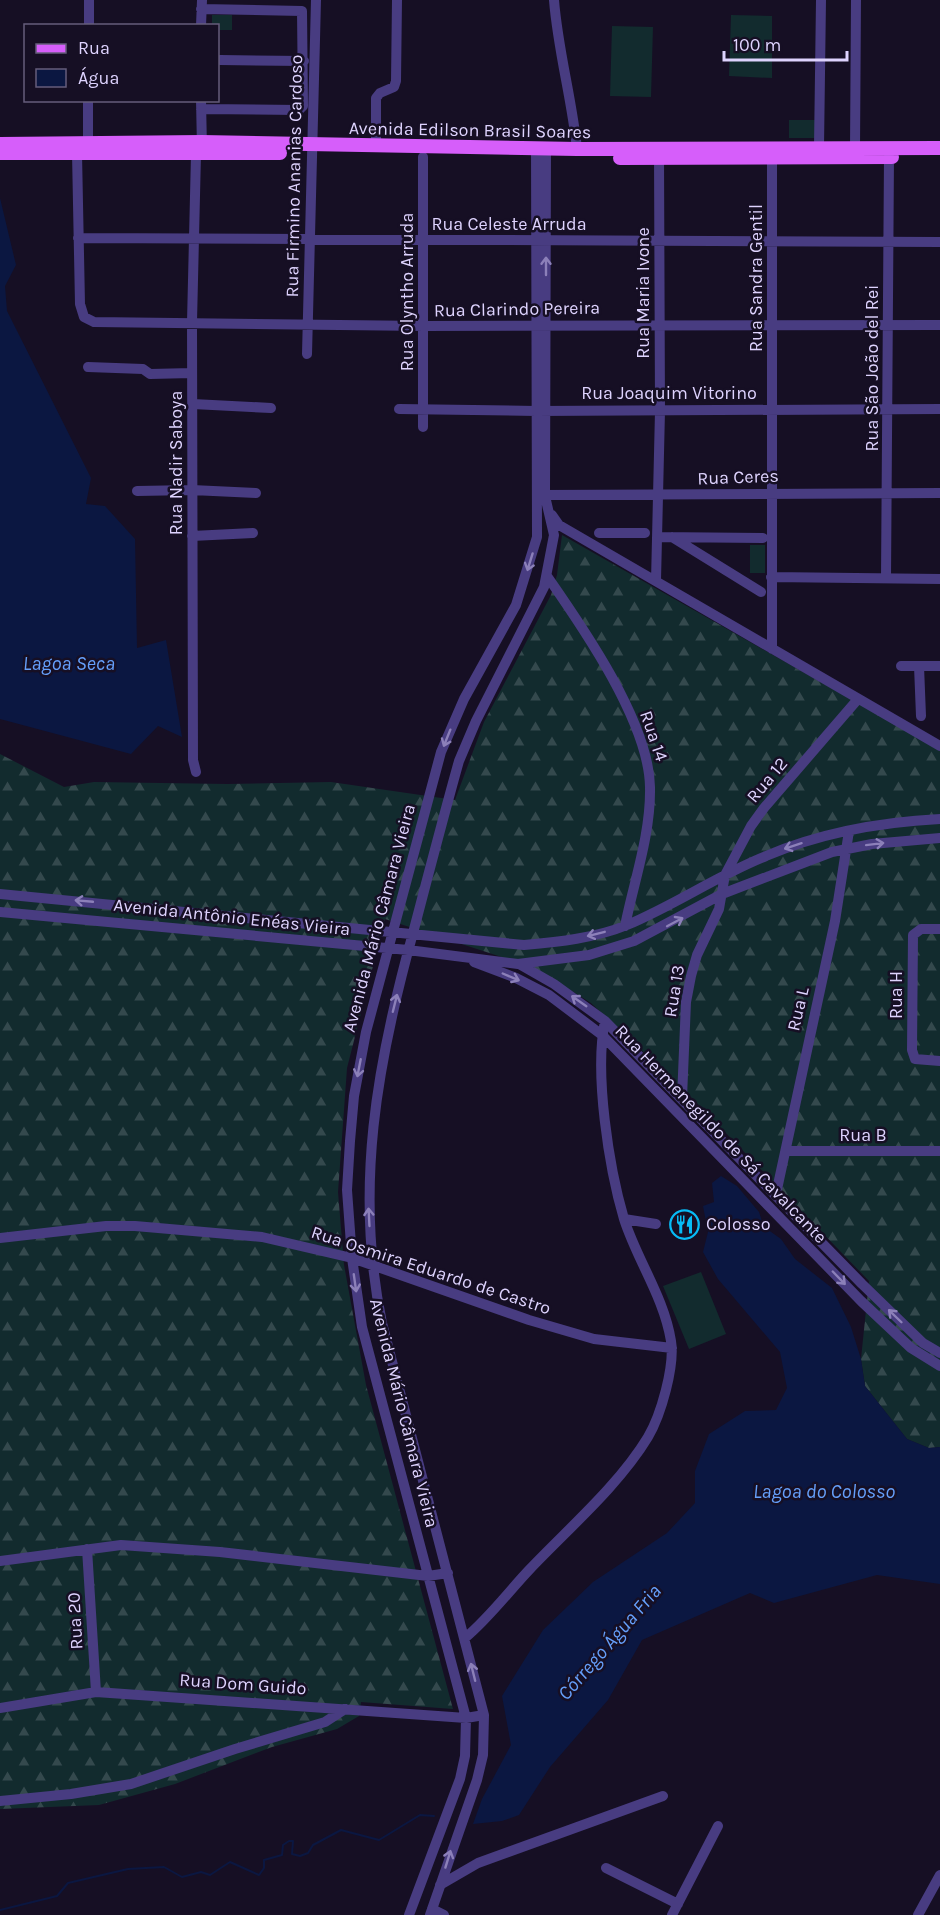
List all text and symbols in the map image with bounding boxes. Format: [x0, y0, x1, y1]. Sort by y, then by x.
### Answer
legend [24, 24, 219, 102]
scale bar [724, 24, 847, 62]
text: 100 m [733, 34, 781, 56]
text: Rua [78, 37, 110, 59]
street label: Rua Firmino Ananias Cardoso [281, 54, 307, 298]
text: Água [78, 66, 119, 89]
street label: Avenida Edilson Brasil Soares [349, 117, 591, 143]
street label: Rua Sandra Gentil [745, 204, 767, 352]
street label: Rua Olyntho Arruda [396, 213, 418, 371]
street label: Rua Celeste Arruda [431, 213, 587, 235]
street label: Rua Maria Ivone [632, 227, 654, 359]
one-way arrow [540, 257, 552, 277]
street label: Rua São João del Rei [861, 285, 883, 452]
street label: Rua Clarindo Pereira [434, 297, 600, 321]
street label: Rua Joaquim Vitorino [581, 382, 757, 404]
street label: Rua Nadir Saboya [165, 391, 187, 535]
street label: Rua Ceres [697, 465, 779, 489]
one-way arrow [524, 552, 535, 571]
water label: Lagoa Seca [23, 652, 115, 675]
street label: Rua 14 [635, 708, 673, 764]
one-way arrow [441, 728, 452, 746]
street label: Rua 12 [742, 753, 792, 807]
street label: Avenida Mário Câmara Vieira [338, 801, 420, 1035]
one-way arrow [864, 838, 884, 849]
one-way arrow [784, 842, 803, 853]
street label: Avenida Antônio Enéas Vieira [113, 894, 351, 940]
one-way arrow [74, 895, 94, 906]
one-way arrow [665, 916, 683, 927]
one-way arrow [587, 928, 606, 940]
street label: Rua 13 [659, 963, 689, 1019]
street label: Rua H [885, 971, 907, 1019]
one-way arrow [502, 972, 520, 983]
street label: Rua L [782, 984, 814, 1033]
one-way arrow [389, 994, 401, 1013]
one-way arrow [571, 995, 587, 1007]
street label: Rua Hermenegildo de Sá Cavalcante [610, 1020, 832, 1248]
one-way arrow [353, 1058, 364, 1077]
street label: Rua B [839, 1124, 887, 1146]
one-way arrow [364, 1207, 375, 1227]
restaurant icon: Colosso [669, 1208, 701, 1240]
place label: Colosso [706, 1213, 771, 1235]
street label: Rua Osmira Eduardo de Castro [308, 1221, 554, 1319]
one-way arrow [831, 1270, 846, 1285]
one-way arrow [350, 1272, 361, 1292]
street label: Avenida Mário Câmara Vieira [365, 1296, 443, 1530]
one-way arrow [888, 1309, 903, 1323]
water label: Lagoa do Colosso [753, 1480, 895, 1503]
water label: Córrego Água Fria [552, 1579, 666, 1705]
street label: Rua 20 [63, 1592, 87, 1650]
one-way arrow [467, 1663, 479, 1682]
street label: Rua Dom Guido [179, 1669, 307, 1699]
one-way arrow [443, 1850, 454, 1869]

